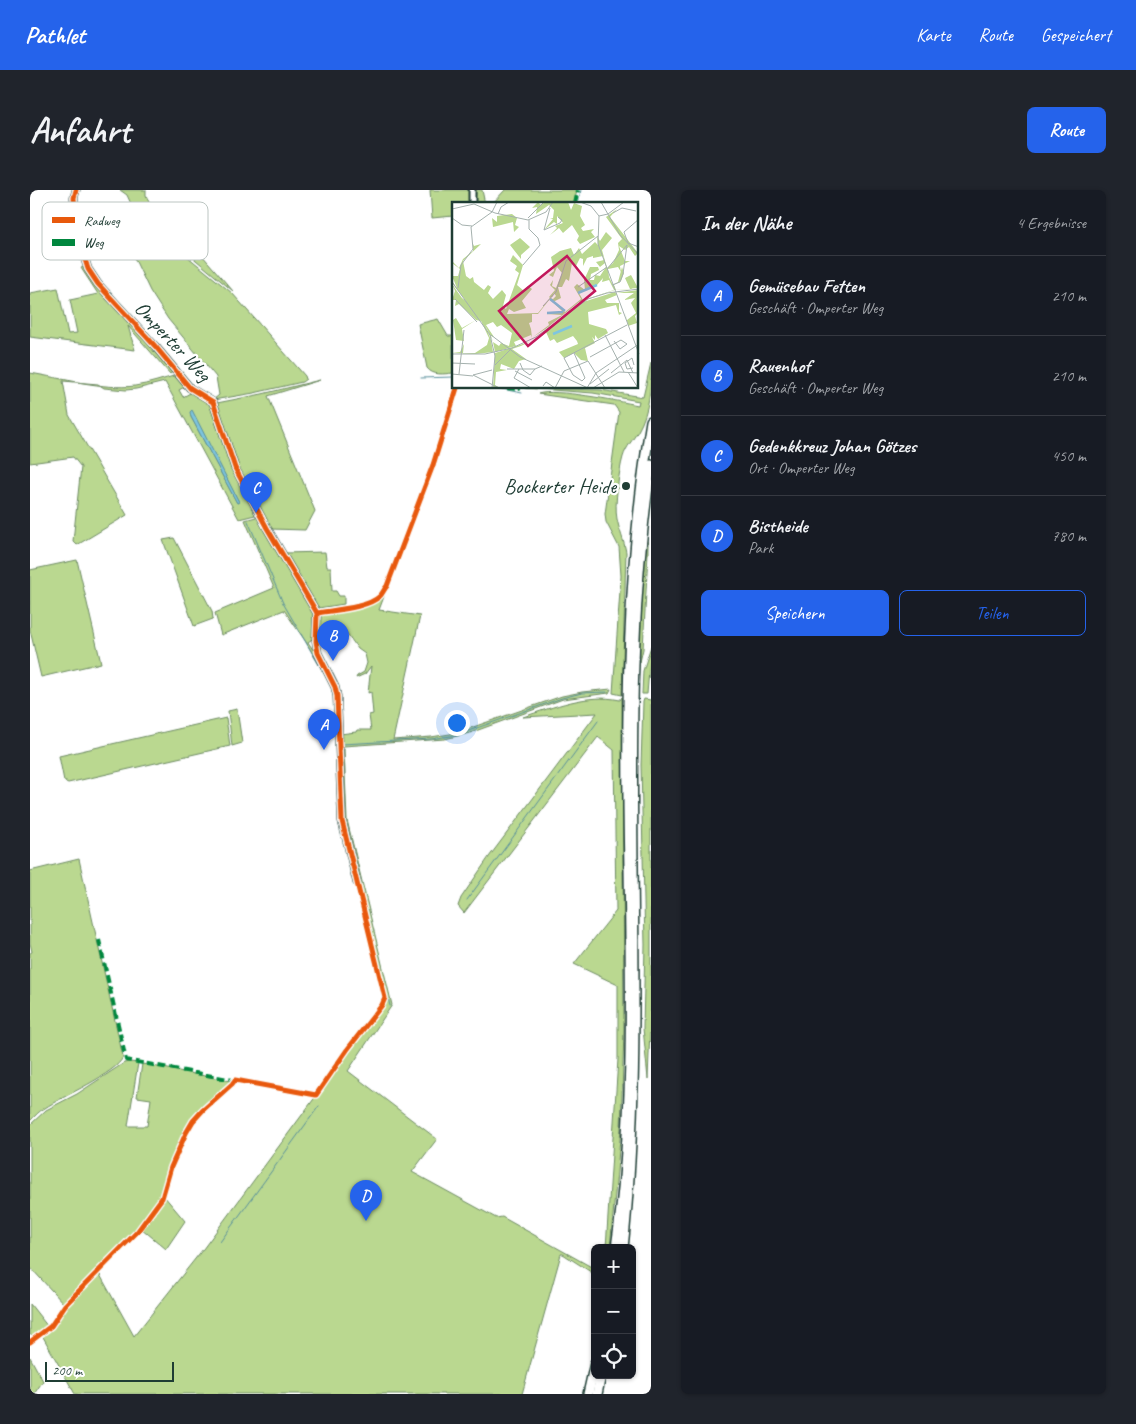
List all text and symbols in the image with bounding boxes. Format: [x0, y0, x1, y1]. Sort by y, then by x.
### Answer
text: Pathlet [25, 20, 85, 50]
text: Karte [916, 24, 951, 46]
text: Route [979, 24, 1013, 46]
text: Gespeichert [1041, 24, 1111, 46]
button: Route [1027, 107, 1106, 153]
text: Anfahrt [30, 108, 130, 153]
legend [42, 202, 208, 260]
inset map [452, 202, 638, 389]
text: In der Nähe [701, 210, 791, 236]
text: Radweg [84, 212, 121, 229]
text: 4 Ergebnisse [1017, 213, 1086, 233]
text: Weg [84, 234, 105, 251]
text: Gemüsebau Fetten [748, 274, 865, 298]
text: A [713, 286, 721, 306]
text: 210 m [1052, 286, 1086, 306]
street label: Omperter Weg [129, 295, 218, 388]
text: Geschäft · Omperter Weg [748, 298, 883, 318]
text: Rauenhof [748, 354, 810, 378]
text: B [713, 366, 721, 386]
text: 210 m [1052, 366, 1086, 386]
text: Geschäft · Omperter Weg [748, 378, 883, 398]
text: Gedenkkreuz Johan Götzes [748, 434, 916, 458]
text: C [713, 446, 721, 466]
text: 450 m [1052, 446, 1086, 466]
text: Ort · Omperter Weg [748, 458, 854, 478]
pin: C [240, 472, 272, 513]
place label: Bockerter Heide [504, 473, 617, 499]
marker: Bockerter Heide [620, 480, 632, 492]
text: Bistheide [748, 514, 808, 538]
text: D [712, 526, 722, 546]
text: 780 m [1052, 526, 1086, 546]
text: Park [748, 538, 773, 558]
button: Speichern [701, 590, 889, 636]
button: Teilen [899, 590, 1086, 636]
pin: B [317, 620, 349, 661]
pin: A [308, 709, 340, 750]
your location [444, 710, 470, 736]
pin: D [350, 1180, 382, 1221]
map controls [591, 1244, 636, 1379]
button: + [591, 1244, 636, 1289]
button: − [591, 1289, 636, 1334]
button: locate [591, 1334, 636, 1379]
scale bar [45, 1359, 174, 1382]
text: 200 m [52, 1362, 82, 1379]

